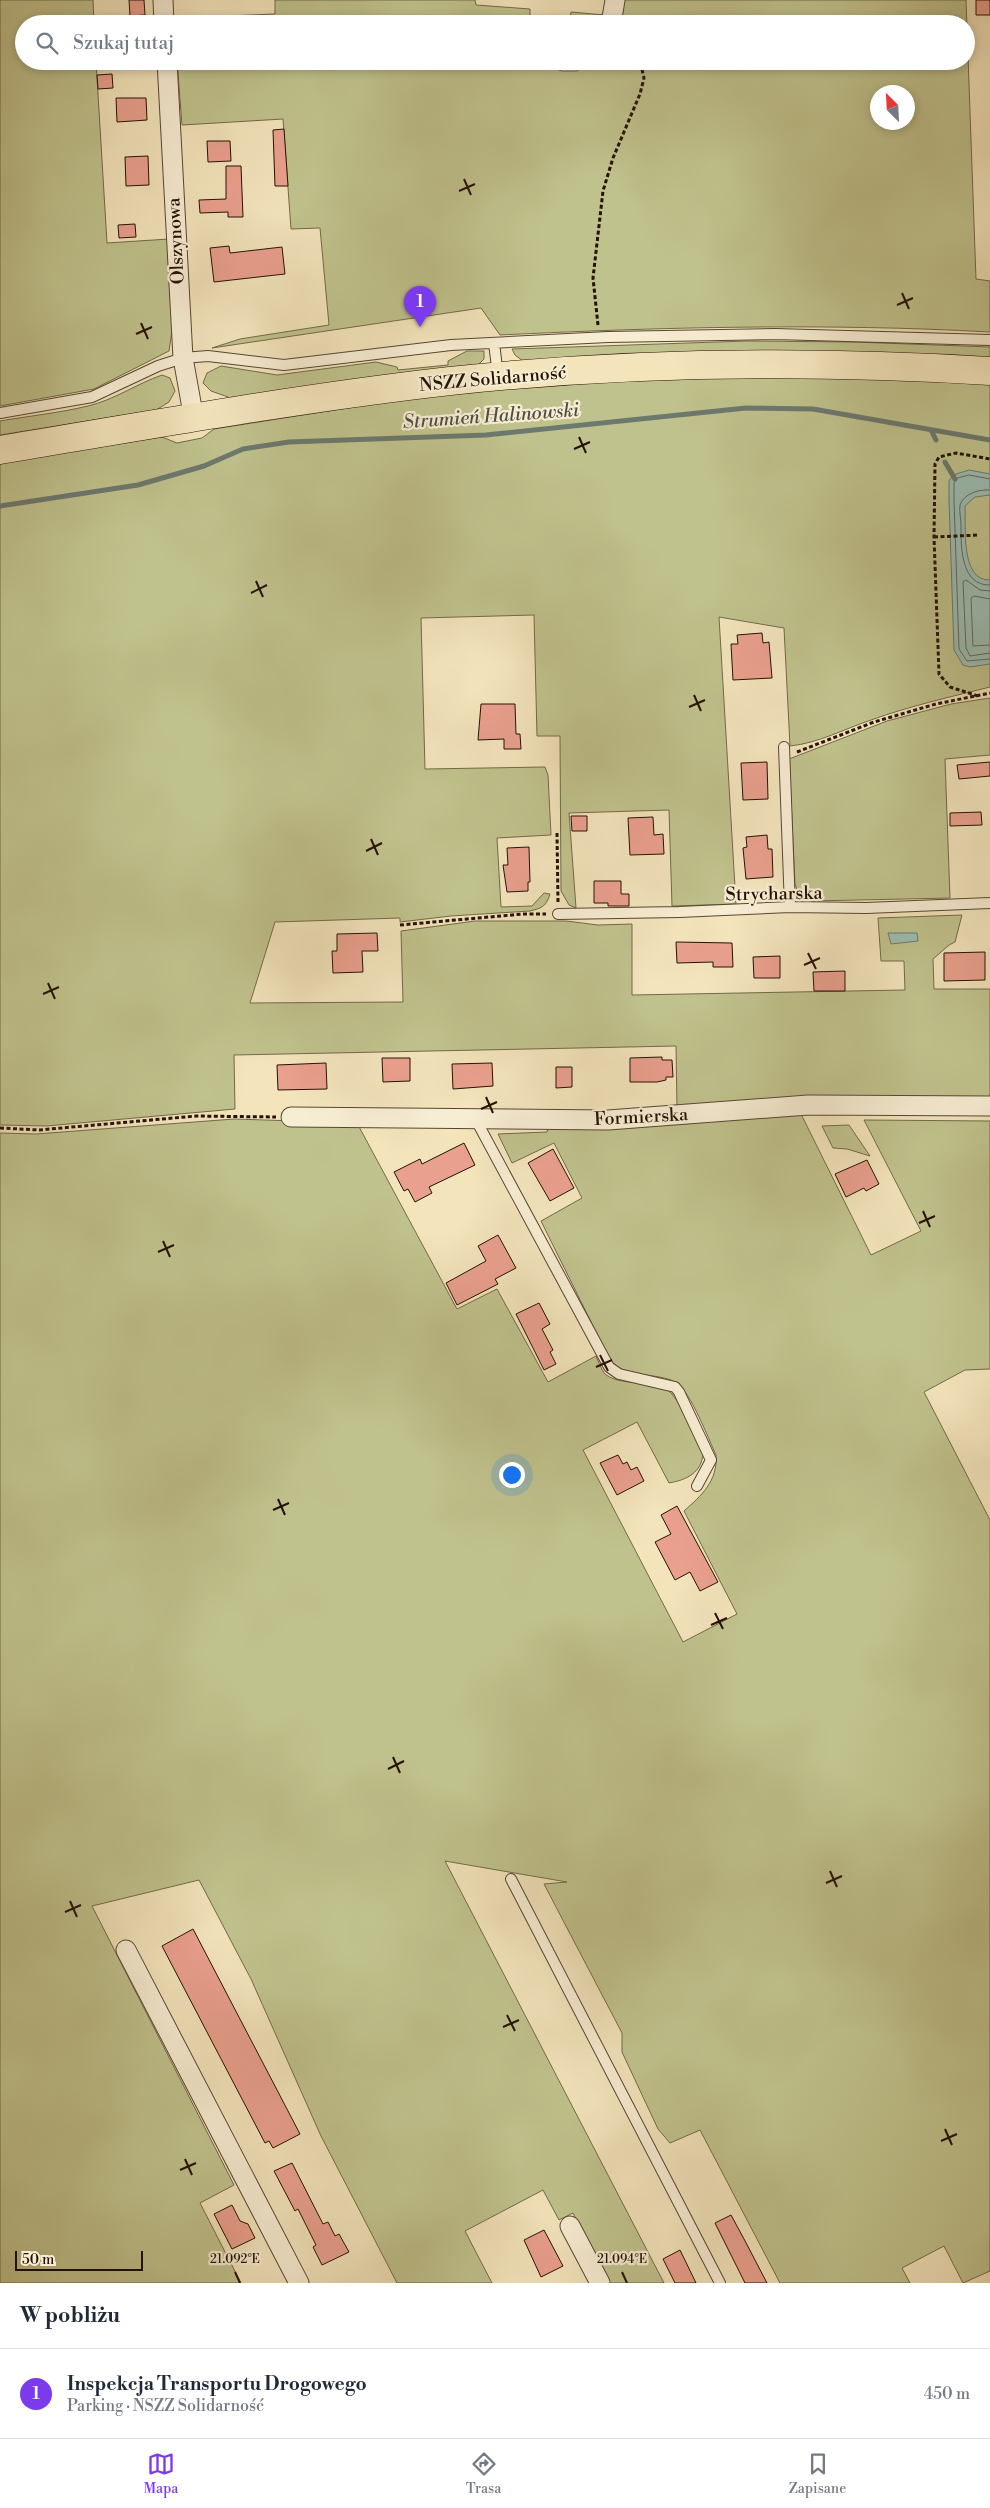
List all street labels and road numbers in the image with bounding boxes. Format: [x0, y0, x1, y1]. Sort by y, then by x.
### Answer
street label: Olszynowa [162, 196, 190, 285]
street label: NSZZ Solidarność [418, 361, 568, 397]
street label: Strycharska [725, 882, 824, 906]
street label: Formierska [593, 1103, 690, 1131]

